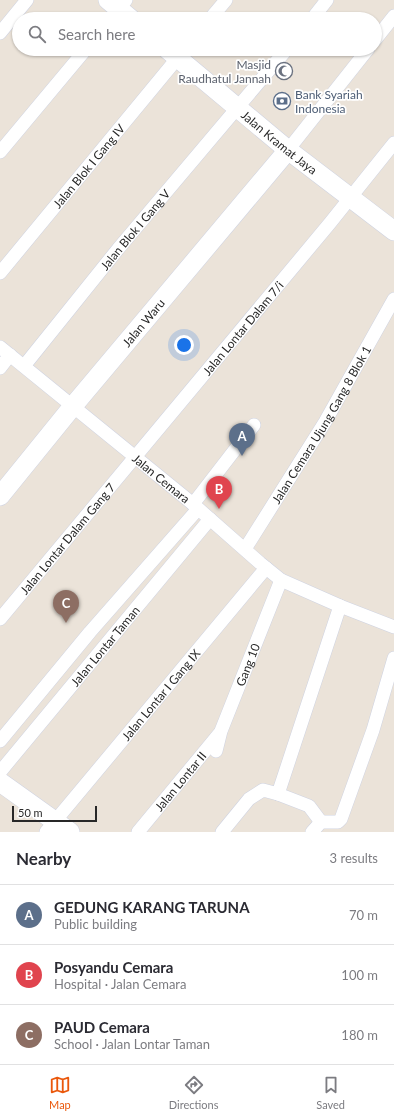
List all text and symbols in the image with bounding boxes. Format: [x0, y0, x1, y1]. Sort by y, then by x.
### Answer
search box [12, 12, 382, 56]
icon: search [26, 23, 48, 45]
text: Search here [58, 25, 135, 43]
place label: Masjid Raudhatul Jannah [178, 57, 271, 86]
mosque icon: Masjid Raudhatul Jannah [274, 61, 294, 81]
place label: Bank Syariah Indonesia [295, 87, 363, 116]
bank icon: Bank Syariah Indonesia [272, 91, 292, 111]
street label: Jalan Kramat Jaya [239, 107, 320, 177]
street label: Jalan Blok I Gang IV [49, 120, 128, 211]
street label: Jalan Blok I Gang V [97, 185, 174, 273]
street label: Jalan Lontar Dalam 7/i [199, 278, 286, 378]
street label: Jalan Waru [119, 295, 168, 349]
your location [174, 335, 194, 355]
street label: Jalan Cemara Ujung Gang 8 Blok 1 [268, 343, 374, 506]
pin: A [229, 423, 255, 456]
street label: Jalan Cemara [130, 450, 193, 506]
pin: B [206, 476, 232, 509]
street label: Jalan Lontar Dalam Gang 7 [16, 480, 118, 597]
pin: C [53, 590, 79, 623]
street label: Jalan Lontar Taman [67, 603, 142, 689]
street label: Gang 10 [232, 641, 263, 688]
street label: Jalan Lontar I Gang IX [118, 646, 203, 743]
street label: Jalan Lontar II [151, 748, 209, 814]
scale bar [12, 804, 97, 823]
text: 50 m [18, 806, 43, 819]
text: Nearby [16, 848, 71, 869]
text: 3 results [330, 850, 378, 866]
text: GEDUNG KARANG TARUNA [54, 898, 250, 916]
text: A [24, 907, 34, 923]
text: 70 m [349, 907, 378, 923]
text: Public building [54, 916, 137, 932]
text: Posyandu Cemara [54, 958, 173, 976]
text: B [25, 967, 33, 983]
text: 100 m [341, 967, 378, 983]
text: Hospital · Jalan Cemara [54, 976, 186, 992]
text: PAUD Cemara [54, 1018, 150, 1036]
text: C [25, 1027, 33, 1043]
text: 180 m [341, 1027, 378, 1043]
text: School · Jalan Lontar Taman [54, 1036, 210, 1052]
tab: Map [49, 1074, 71, 1111]
tab: Directions [169, 1074, 218, 1111]
tab: Saved [316, 1074, 345, 1111]

